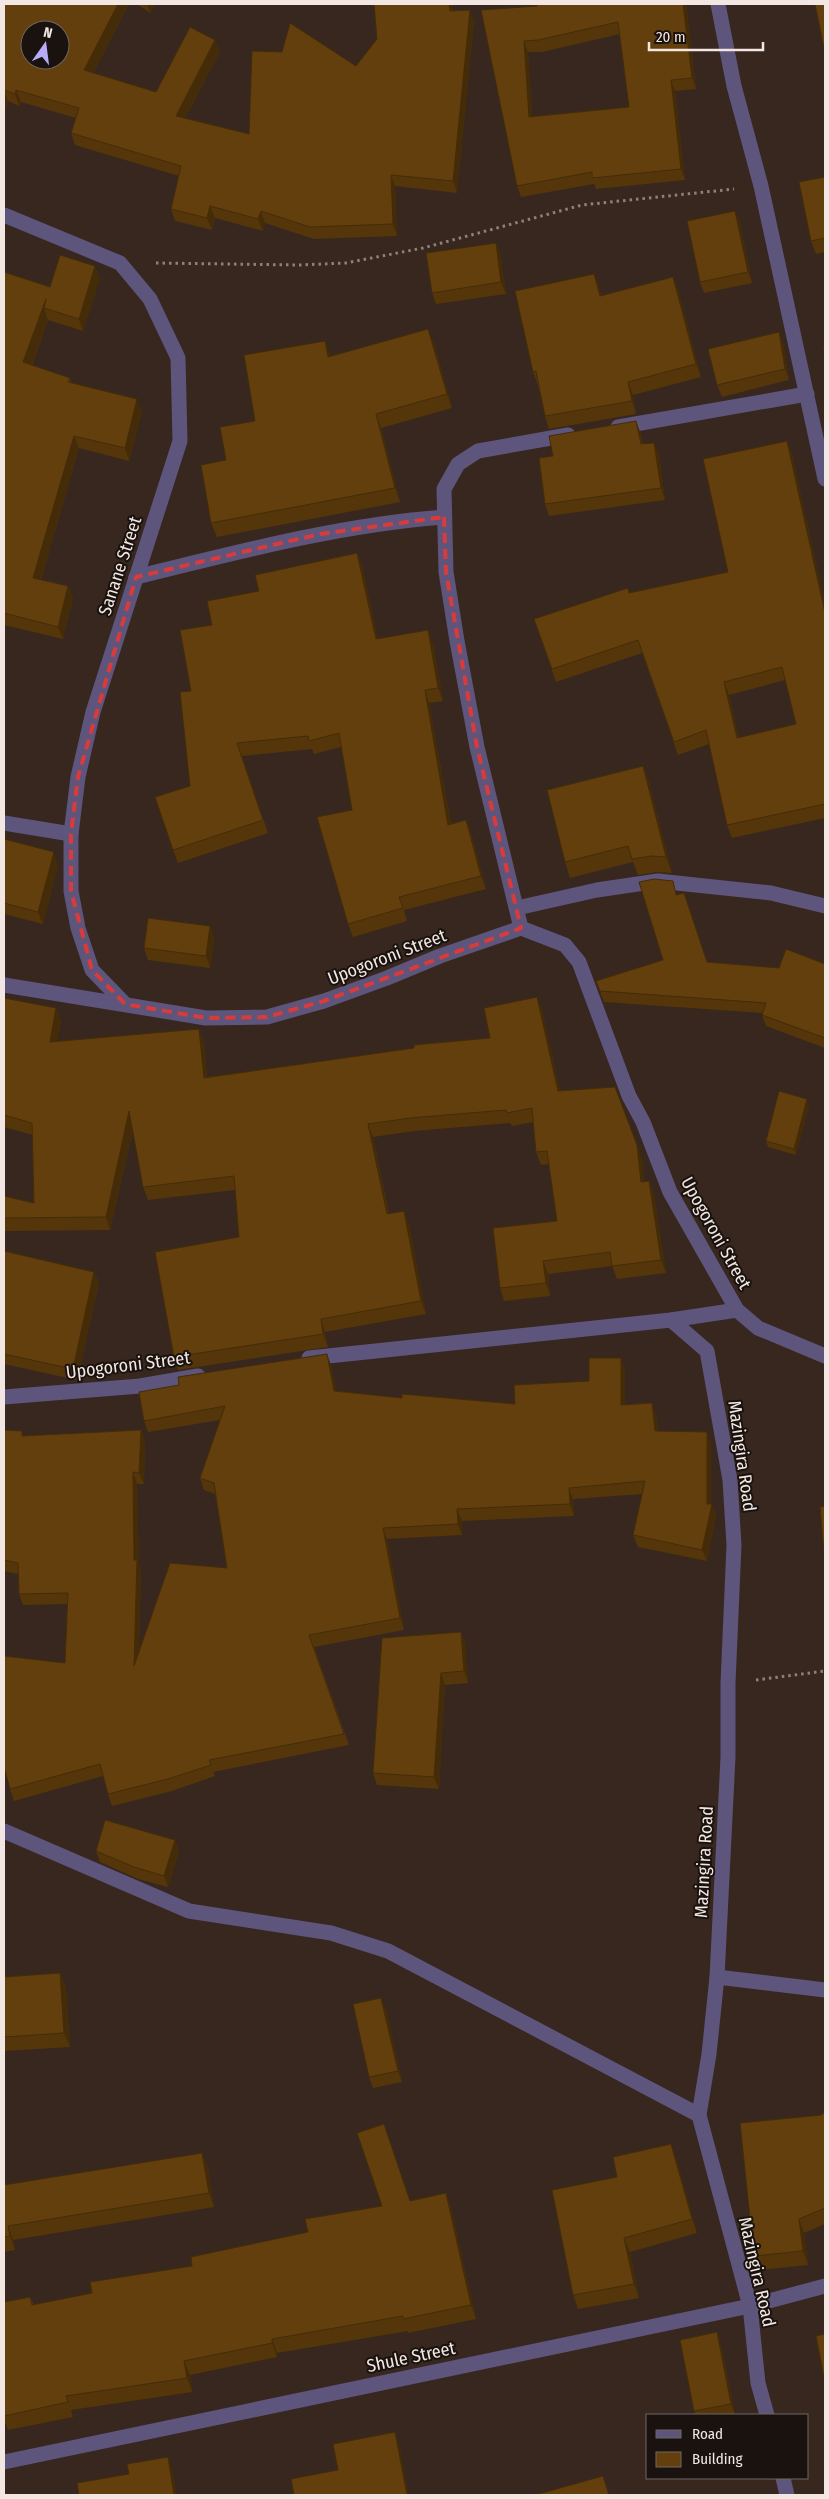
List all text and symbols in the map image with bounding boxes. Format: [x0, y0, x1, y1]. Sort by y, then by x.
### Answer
north arrow [20, 20, 70, 70]
scale bar [649, 20, 763, 52]
text: N [42, 24, 54, 42]
text: 20 m [656, 28, 686, 46]
street label: Sanane Street [94, 514, 146, 618]
street label: Upogoroni Street [325, 924, 449, 990]
street label: Upogoroni Street [676, 1173, 756, 1293]
street label: Upogoroni Street [65, 1346, 191, 1384]
street label: Mazingira Road [723, 1399, 761, 1513]
street label: Mazingira Road [690, 1806, 718, 1918]
street label: Mazingira Road [734, 2215, 780, 2329]
street label: Shule Street [365, 2337, 457, 2377]
legend [646, 2414, 809, 2479]
text: Road [692, 2425, 723, 2443]
text: Building [692, 2450, 743, 2468]

